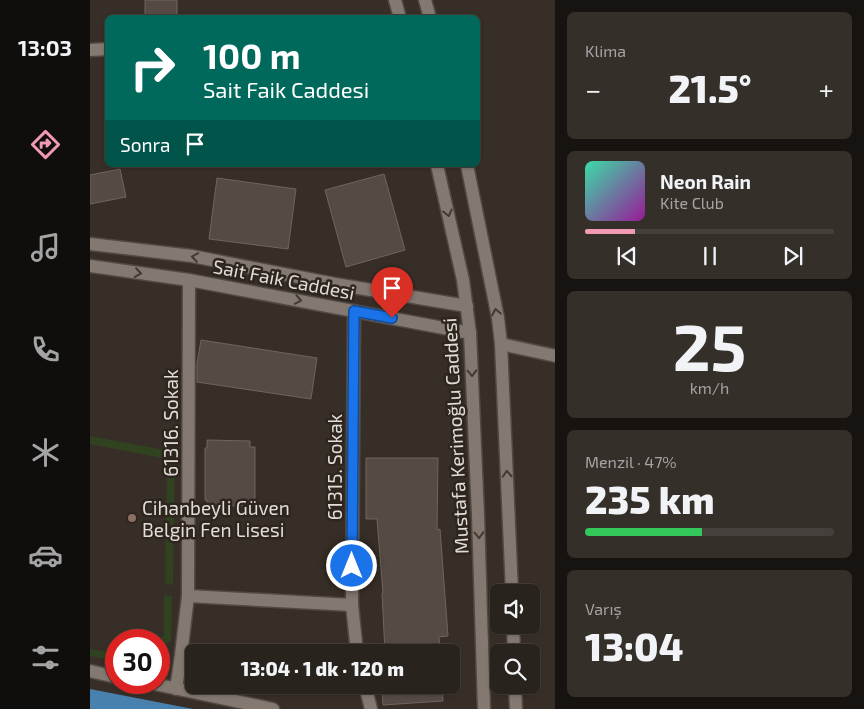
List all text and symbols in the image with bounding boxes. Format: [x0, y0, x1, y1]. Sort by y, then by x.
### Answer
text: 13:03 [18, 34, 72, 60]
text: 100 m [203, 34, 301, 76]
icon: right [120, 35, 185, 100]
text: Klima [585, 41, 626, 60]
text: 21.5° [668, 65, 752, 111]
text: − [585, 72, 601, 106]
text: + [819, 72, 834, 106]
text: Sait Faik Caddesi [203, 76, 369, 102]
icon: directions [28, 127, 63, 162]
icon: arrive [181, 130, 209, 158]
text: Sonra [120, 133, 171, 156]
text: Neon Rain [660, 170, 751, 193]
text: Kite Club [660, 193, 724, 212]
one-way arrow [442, 208, 453, 217]
icon: music [28, 230, 63, 265]
icon: previous [613, 242, 641, 270]
icon: pause [696, 242, 724, 270]
icon: next [779, 242, 807, 270]
one-way arrow [191, 253, 199, 263]
street label: Sait Faik Caddesi [211, 254, 357, 304]
one-way arrow [134, 267, 143, 277]
pin [371, 267, 413, 318]
icon: arrive [378, 274, 406, 302]
one-way arrow [294, 295, 303, 305]
text: 25 [673, 306, 746, 384]
one-way arrow [492, 307, 502, 316]
street label: Mustafa Kerimoğlu Caddesi [437, 317, 473, 555]
icon: phone [28, 332, 63, 367]
street label: 61316. Sokak [159, 369, 182, 477]
one-way arrow [466, 369, 477, 377]
text: km/h [690, 378, 729, 397]
street label: 61315. Sokak [323, 413, 346, 520]
icon: climate [28, 435, 63, 470]
text: Menzil · 47% [585, 452, 677, 471]
one-way arrow [502, 470, 512, 478]
text: 235 km [585, 476, 714, 522]
place label: Cihanbeyli Güven Belgin Fen Lisesi [142, 496, 290, 541]
marker: Cihanbeyli Güven Belgin Fen Lisesi [126, 512, 138, 524]
one-way arrow [473, 531, 484, 539]
icon: car [28, 538, 63, 573]
position arrow [325, 539, 377, 591]
map controls [490, 584, 540, 694]
button: sound [490, 584, 540, 634]
text: Varış [585, 599, 622, 618]
text: 13:04 [585, 623, 683, 669]
speed limit sign: 30 [105, 629, 170, 694]
icon: filters [28, 640, 63, 675]
button: search [490, 644, 540, 694]
text: 13:04 · 1 dk · 120 m [241, 657, 404, 680]

